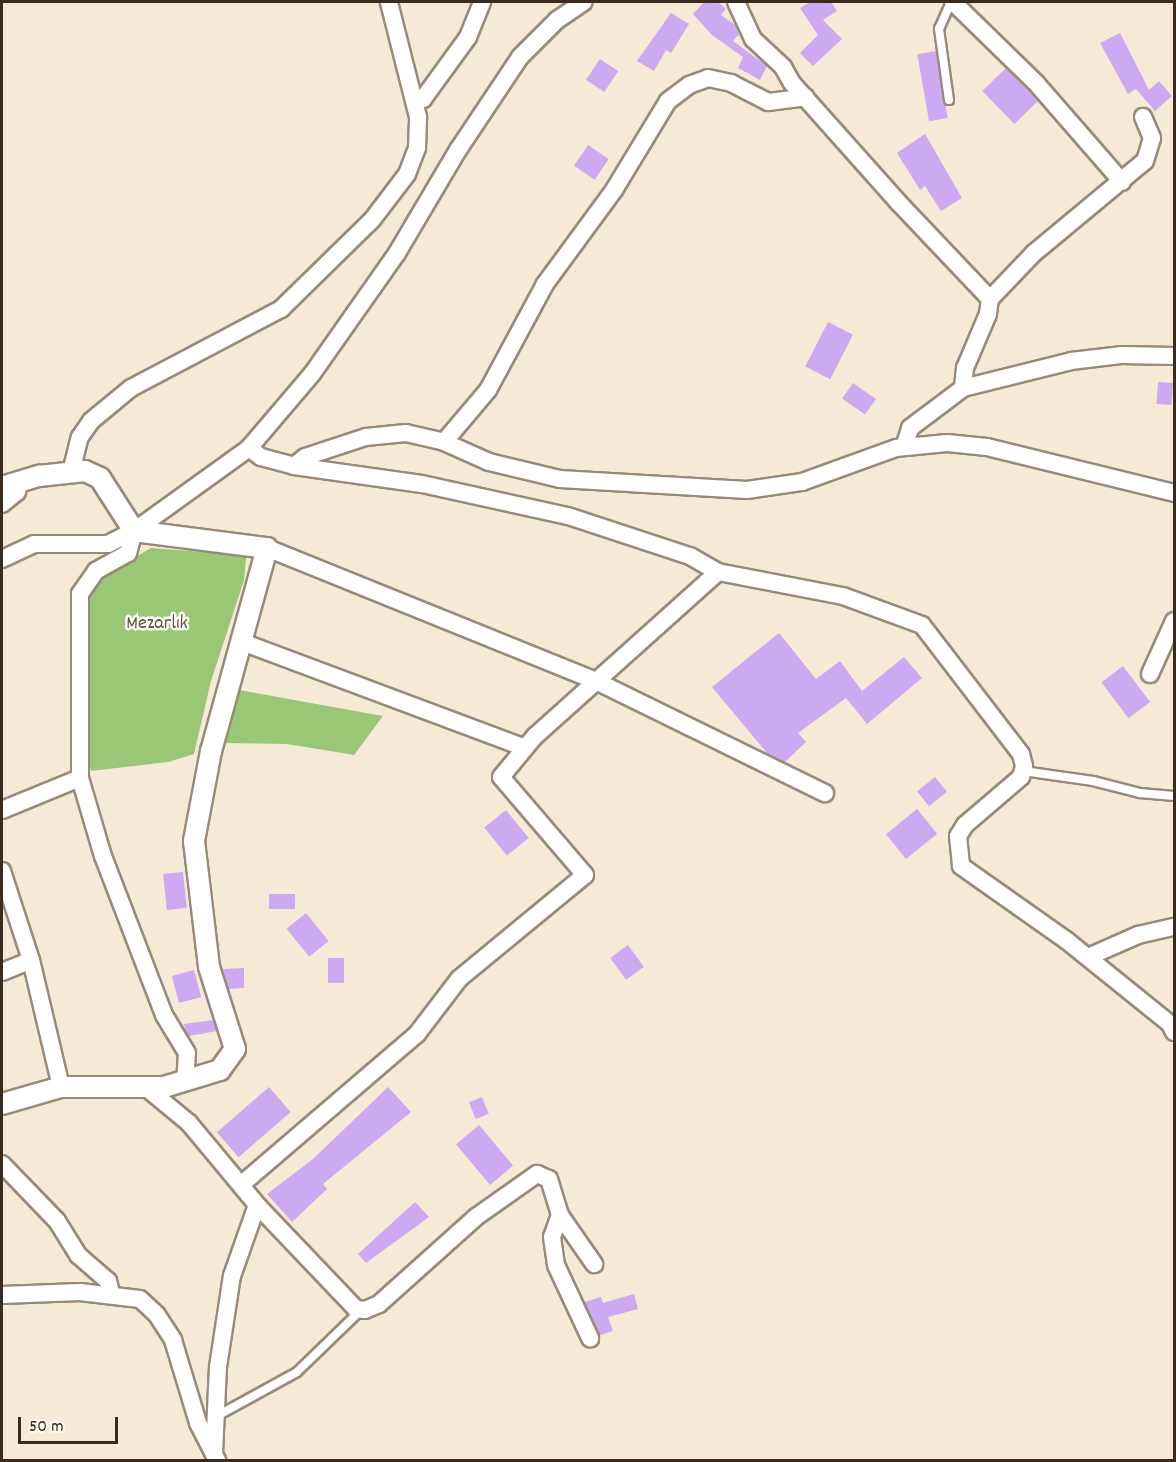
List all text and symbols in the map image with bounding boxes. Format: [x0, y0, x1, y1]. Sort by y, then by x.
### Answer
park label: Mezarlık [126, 612, 188, 636]
scale bar [21, 1405, 122, 1443]
text: 50 m [29, 1415, 64, 1440]

